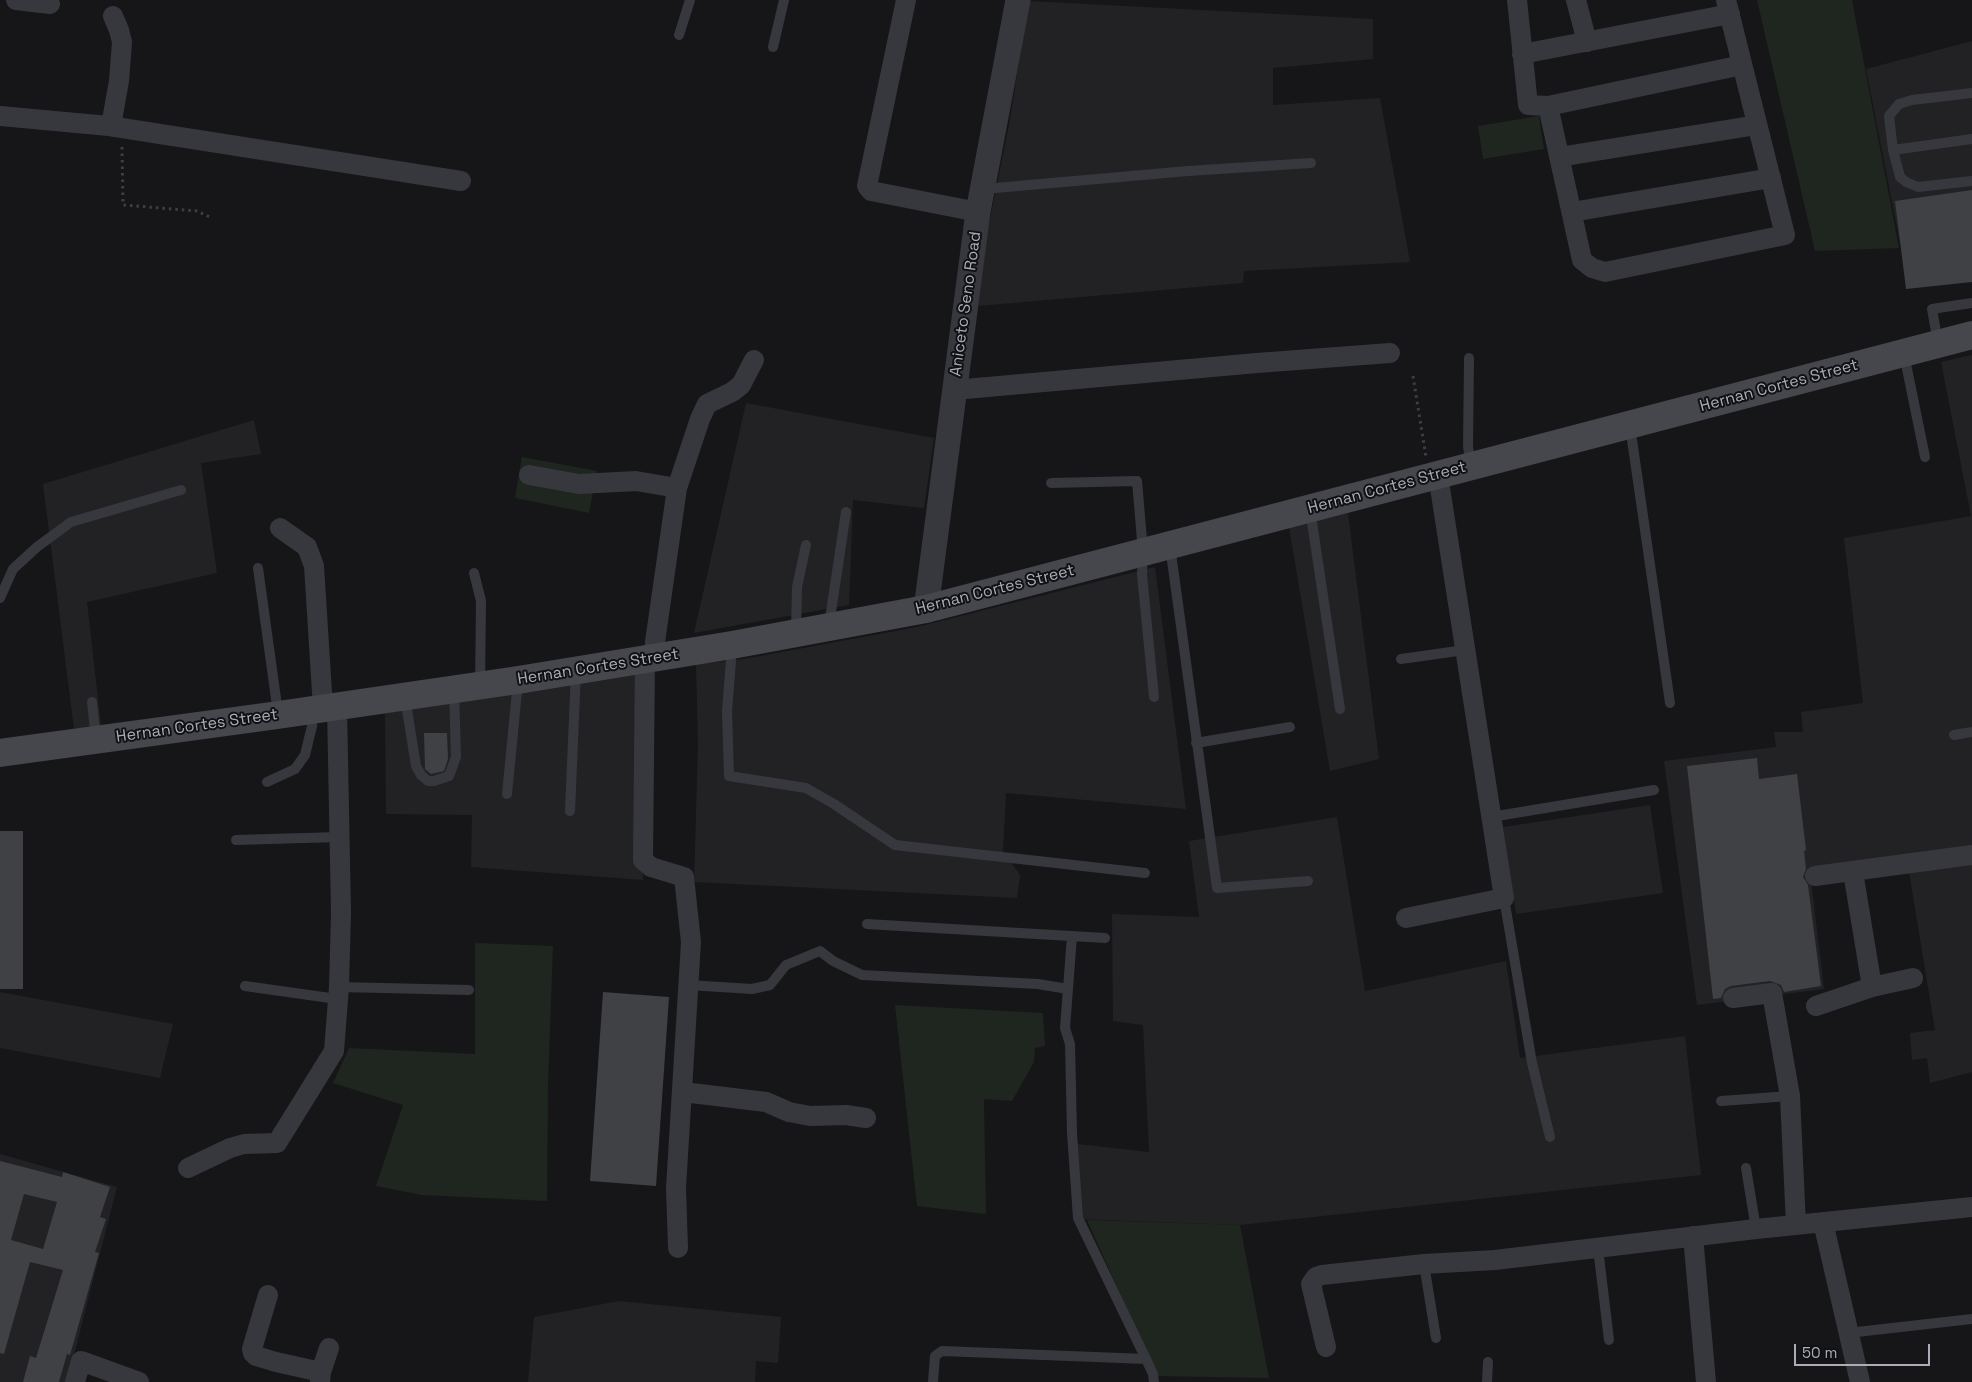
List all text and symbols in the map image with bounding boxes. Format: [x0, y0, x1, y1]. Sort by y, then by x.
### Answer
street label: Aniceto Seno Road [946, 230, 986, 378]
street label: Hernan Cortes Street [1698, 356, 1860, 416]
street label: Hernan Cortes Street [1306, 458, 1468, 518]
street label: Hernan Cortes Street [914, 561, 1076, 619]
street label: Hernan Cortes Street [516, 645, 680, 689]
street label: Hernan Cortes Street [115, 705, 279, 747]
scale bar [1797, 1334, 1933, 1366]
text: 50 m [1802, 1343, 1837, 1362]

